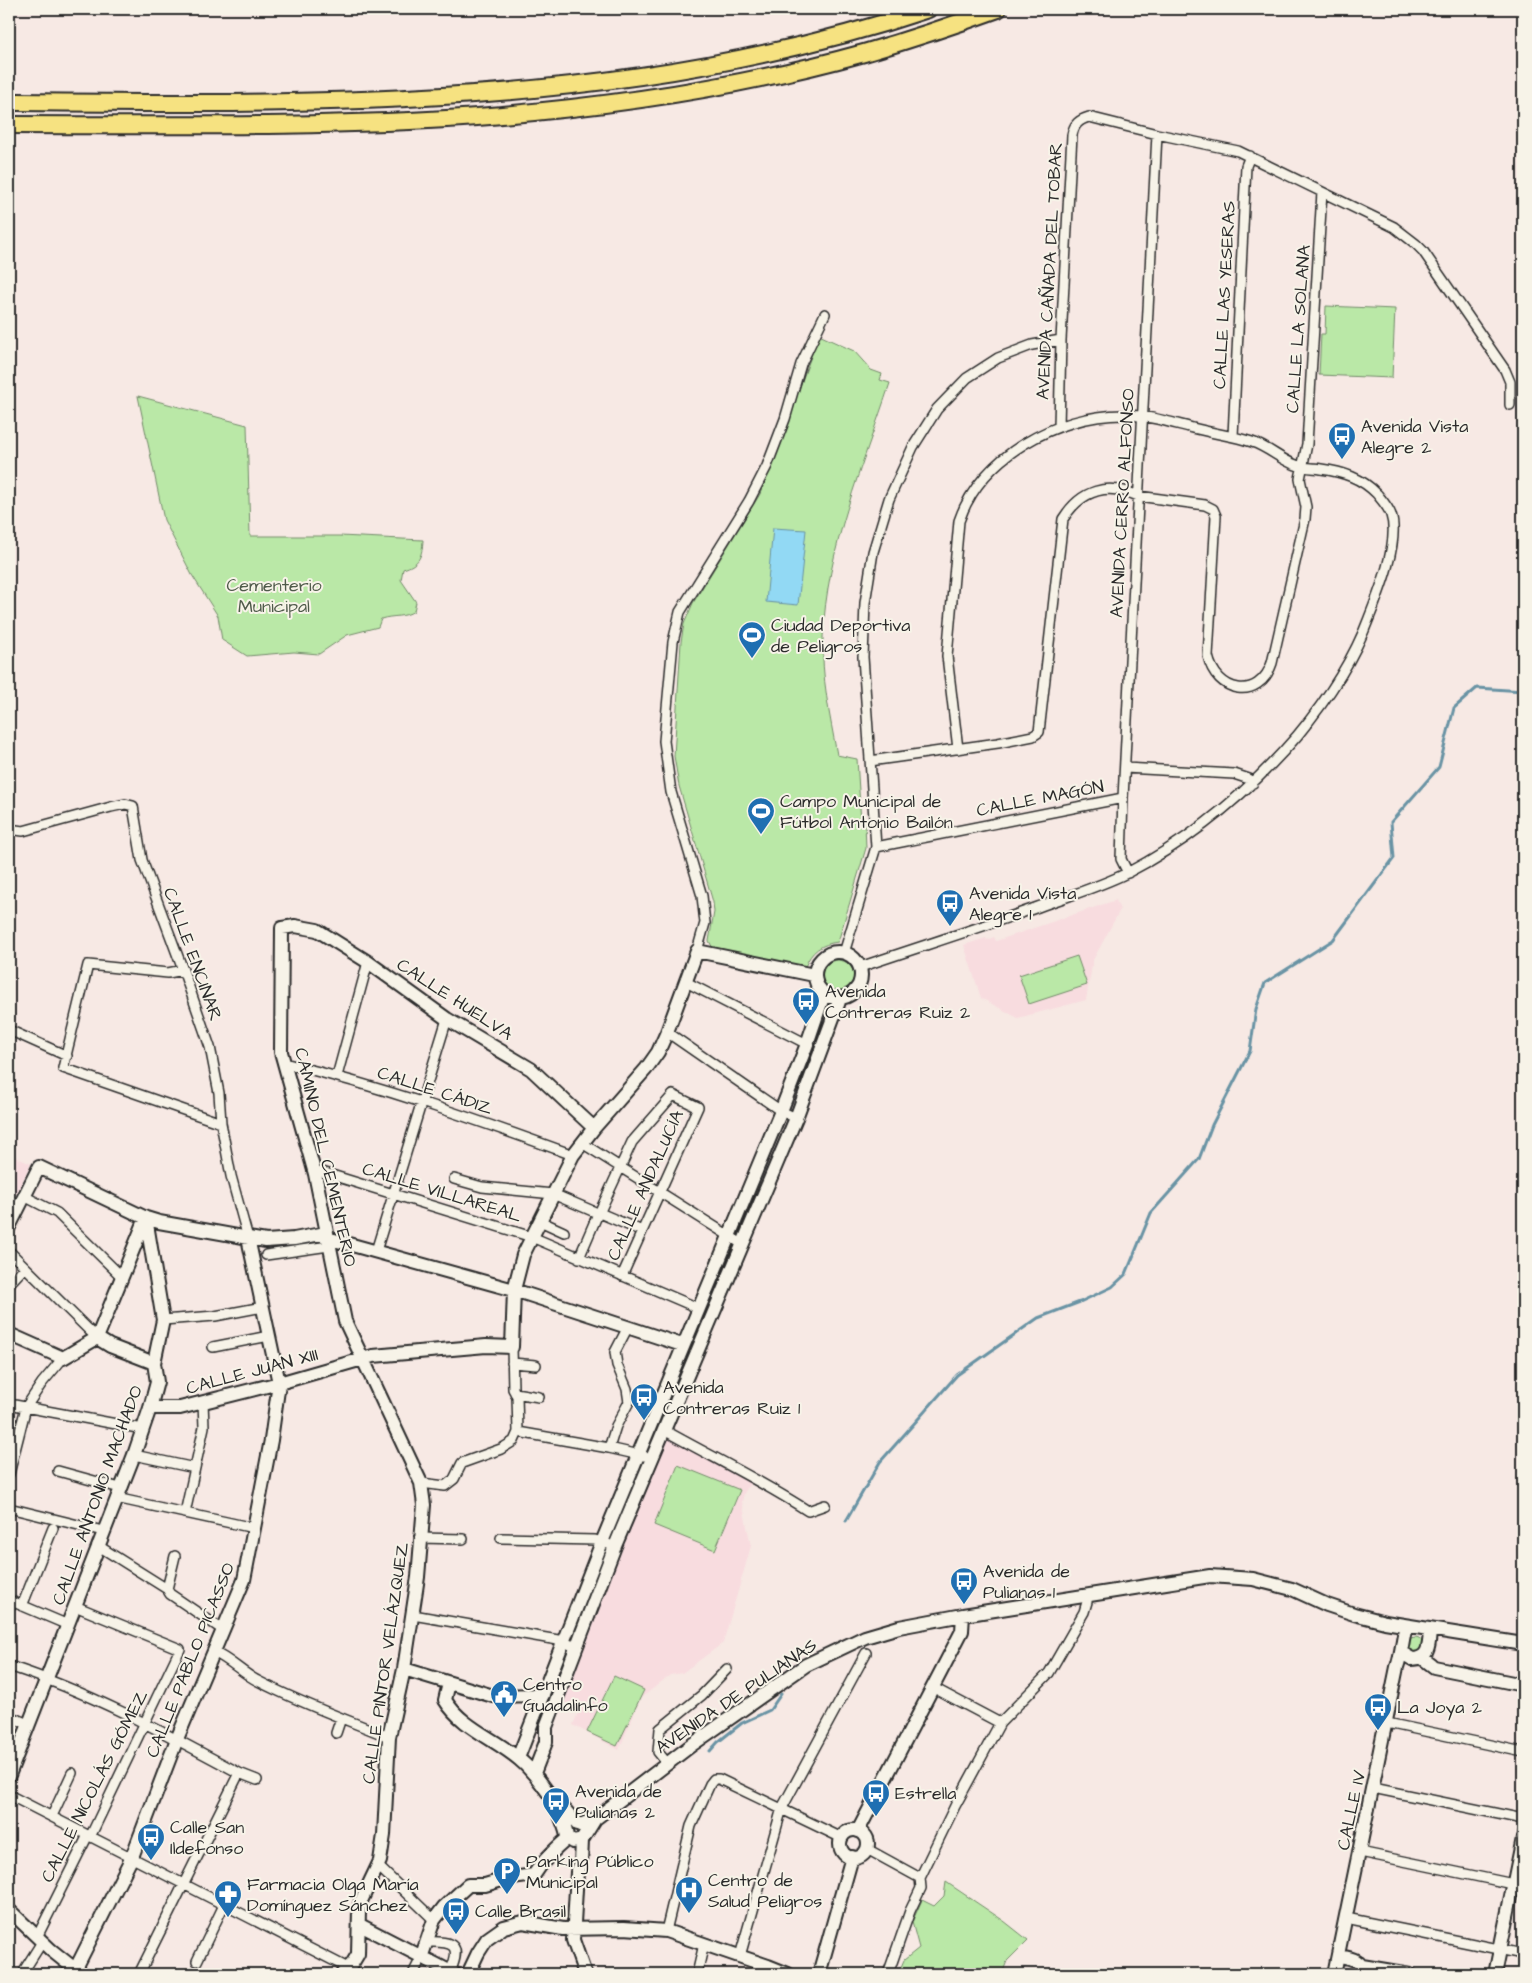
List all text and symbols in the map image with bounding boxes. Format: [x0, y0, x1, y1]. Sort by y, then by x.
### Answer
street label: AVENIDA CAÑADA DEL TOBAR [1030, 142, 1069, 400]
street label: CALLE LAS YESERAS [1207, 200, 1242, 390]
street label: CALLE LA SOLANA [1280, 244, 1317, 414]
street label: AVENIDA CERRO ALFONSO [1104, 388, 1141, 618]
place label: Avenida Vista Alegre 2 [1361, 414, 1468, 461]
bus stop icon: Avenida Vista Alegre 2 [1327, 421, 1357, 460]
park label: Cementerio Municipal [226, 573, 322, 619]
place label: Ciudad Deportiva de Peligros [771, 613, 910, 660]
sports icon: Ciudad Deportiva de Peligros [737, 620, 767, 659]
street label: CALLE MAGÓN [974, 774, 1106, 823]
place label: Campo Municipal de Fútbol Antonio Bailón [780, 789, 953, 835]
sports icon: Campo Municipal de Fútbol Antonio Bailón [746, 796, 776, 835]
place label: Avenida Vista Alegre 1 [969, 881, 1076, 928]
street label: CALLE ENCINAR [157, 884, 228, 1024]
bus stop icon: Avenida Vista Alegre 1 [935, 888, 965, 927]
street label: CALLE HUELVA [392, 952, 518, 1047]
place label: Avenida Contreras Ruiz 2 [825, 979, 971, 1025]
bus stop icon: Avenida Contreras Ruiz 2 [791, 986, 821, 1025]
street label: CAMINO DEL CEMENTERIO [288, 1045, 363, 1269]
street label: CALLE CÁDIZ [374, 1060, 496, 1121]
street label: CALLE ANDALUCÍA [601, 1105, 690, 1265]
street label: CALLE VILLAREAL [359, 1156, 525, 1229]
street label: CALLE JUAN XIII [183, 1342, 321, 1401]
place label: Avenida Contreras Ruiz 1 [663, 1375, 800, 1421]
street label: CALLE ANTONIO MACHADO [46, 1382, 149, 1608]
bus stop icon: Avenida Contreras Ruiz 1 [629, 1382, 659, 1421]
street label: CALLE PINTOR VELÁZQUEZ [356, 1541, 415, 1785]
street label: CALLE PABLO PICASSO [140, 1559, 241, 1761]
place label: Avenida de Pulianas 1 [983, 1559, 1070, 1605]
bus stop icon: Avenida de Pulianas 1 [949, 1566, 979, 1605]
street label: AVENIDA DE PULIANAS [650, 1633, 822, 1760]
place label: Centro Guadalinfo [523, 1672, 608, 1718]
public building icon: Centro Guadalinfo [489, 1679, 519, 1718]
street label: CALLE NICOLÁS GÓMEZ [35, 1686, 154, 1887]
bus stop icon: La Joya 2 [1363, 1692, 1393, 1731]
place label: La Joya 2 [1397, 1695, 1483, 1721]
street label: CALLE IV [1331, 1768, 1372, 1852]
bus stop icon: Estrella [861, 1778, 891, 1817]
place label: Avenida de Pulianas 2 [575, 1779, 662, 1825]
place label: Estrella [895, 1781, 956, 1806]
bus stop icon: Avenida de Pulianas 2 [541, 1786, 571, 1825]
place label: Calle San Ildefonso [170, 1815, 244, 1861]
bus stop icon: Calle San Ildefonso [136, 1822, 166, 1861]
place label: Parking Público Municipal [526, 1849, 654, 1895]
parking icon: Parking Público Municipal [492, 1856, 522, 1895]
place label: Centro de Salud Peligros [708, 1868, 822, 1915]
place label: Farmacia Olga María Domínguez Sánchez [247, 1872, 419, 1919]
hospital icon: Centro de Salud Peligros [674, 1875, 704, 1914]
pharmacy icon: Farmacia Olga María Domínguez Sánchez [213, 1879, 243, 1918]
bus stop icon: Calle Brasil [441, 1896, 471, 1935]
place label: Calle Brasil [475, 1899, 566, 1924]

